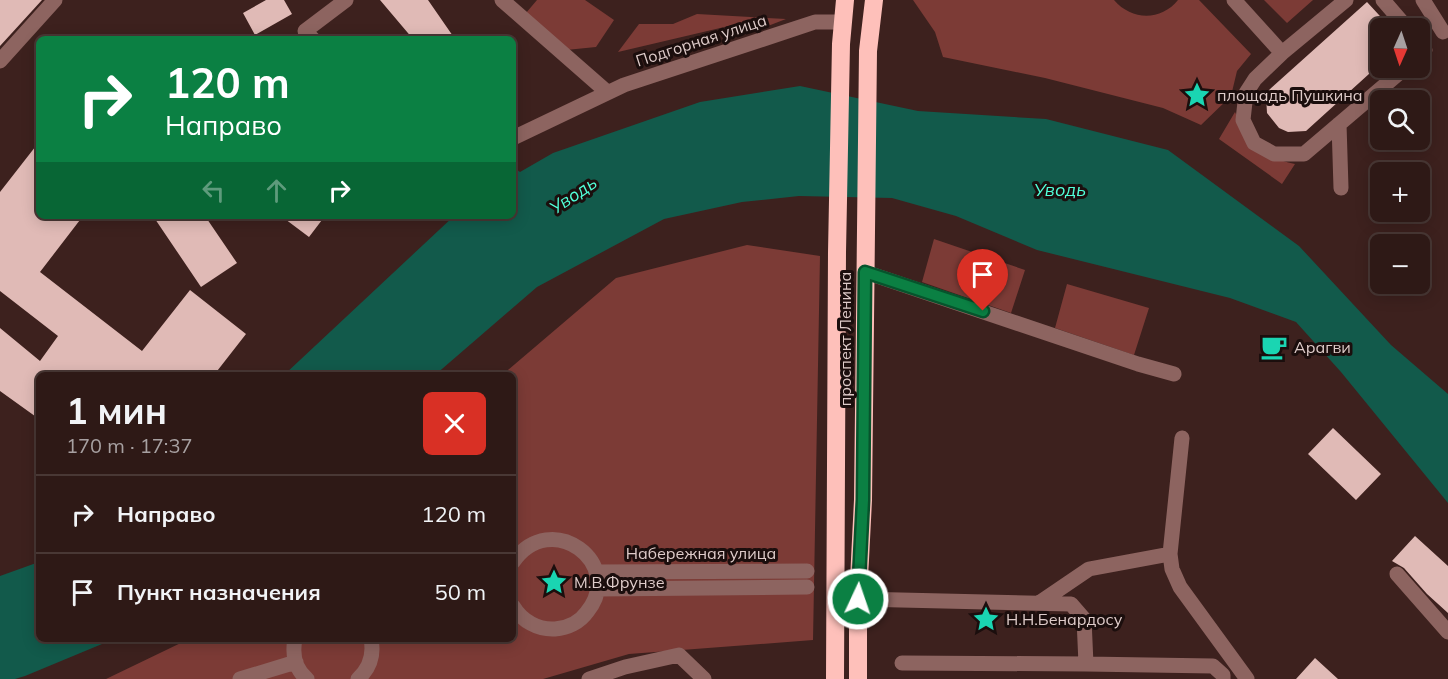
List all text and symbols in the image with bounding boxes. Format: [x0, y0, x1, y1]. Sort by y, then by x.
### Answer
street label: Подгорная улица [633, 9, 769, 71]
north arrow [1370, 18, 1430, 78]
map controls [1370, 18, 1430, 294]
text: 120 m [165, 56, 290, 109]
icon: right [66, 60, 144, 138]
place icon: площадь Пушкина [1182, 80, 1212, 110]
place label: площадь Пушкина [1217, 85, 1363, 105]
button: search [1370, 90, 1430, 150]
text: Направо [165, 108, 282, 142]
button: + [1370, 162, 1430, 222]
water label: Уводь [545, 171, 601, 219]
icon: left [197, 174, 230, 207]
icon: ahead [260, 174, 293, 207]
icon: right [323, 174, 356, 207]
water label: Уводь [1034, 178, 1086, 201]
button: − [1370, 234, 1430, 294]
pin [957, 249, 1008, 311]
icon: arrive [966, 258, 999, 291]
street label: проспект Ленина [835, 272, 855, 406]
cafe icon: Арагви [1259, 332, 1289, 362]
place label: Арагви [1294, 337, 1351, 357]
text: 1 мин [66, 388, 167, 433]
button: close [423, 392, 486, 455]
text: 170 m · 17:37 [66, 433, 192, 458]
icon: right [66, 498, 99, 531]
text: Направо [117, 500, 215, 528]
text: 120 m [421, 500, 486, 528]
street label: Набережная улица [626, 543, 776, 563]
place icon: М.В.Фрунзе [539, 567, 569, 597]
position arrow [826, 567, 890, 631]
place label: М.В.Фрунзе [574, 572, 665, 592]
icon: arrive [66, 576, 99, 609]
text: Пункт назначения [117, 578, 321, 606]
text: 50 m [435, 578, 486, 606]
place icon: Н.Н.Бенардосу [971, 604, 1001, 634]
place label: Н.Н.Бенардосу [1006, 609, 1123, 629]

